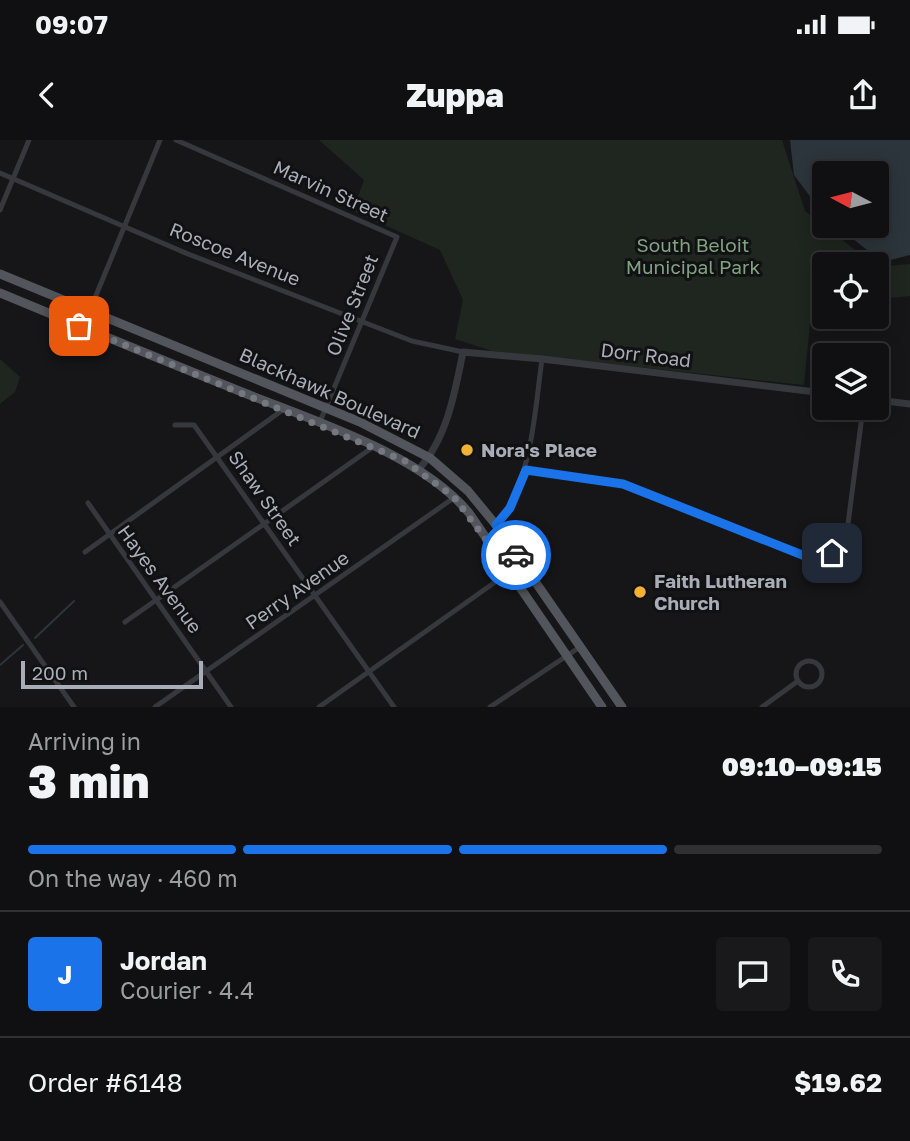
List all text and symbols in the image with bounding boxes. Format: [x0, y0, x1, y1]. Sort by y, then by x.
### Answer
text: 09:07 [35, 9, 108, 40]
icon: back [28, 76, 66, 114]
text: Zuppa [406, 76, 504, 114]
icon: share [844, 76, 882, 114]
street label: Marvin Street [270, 155, 392, 226]
north arrow [812, 161, 889, 238]
map controls [812, 161, 889, 420]
street label: Roscoe Avenue [167, 217, 304, 290]
park label: South Beloit Municipal Park [626, 233, 760, 278]
street label: Olive Street [321, 251, 382, 359]
button: locate [812, 252, 889, 329]
pin [49, 296, 109, 356]
icon: bag [60, 307, 98, 345]
street label: Dorr Road [600, 338, 693, 371]
street label: Blackhawk Boulevard [236, 342, 424, 443]
button: layers [812, 343, 889, 420]
place label: Nora's Place [481, 438, 597, 461]
marker: Nora's Place [459, 442, 475, 458]
street label: Shaw Street [224, 446, 307, 550]
street label: Hayes Avenue [113, 520, 207, 637]
courier [481, 520, 551, 590]
pin [802, 523, 862, 583]
icon: home [813, 534, 851, 572]
icon: car [497, 536, 535, 574]
street label: Perry Avenue [241, 545, 353, 634]
place label: Faith Lutheran Church [654, 569, 787, 614]
marker: Faith Lutheran Church [632, 584, 648, 600]
scale bar [21, 658, 203, 690]
text: 200 m [32, 661, 88, 684]
text: Arriving in [28, 727, 141, 755]
text: 09:10–09:15 [722, 751, 882, 782]
text: 3 min [28, 753, 150, 808]
text: On the way · 460 m [28, 864, 238, 892]
button: chat [716, 937, 790, 1011]
button: phone [808, 937, 882, 1011]
text: Jordan [120, 945, 207, 976]
text: J [58, 959, 72, 990]
text: Courier · 4.4 [120, 976, 254, 1004]
text: Order #6148 [28, 1067, 183, 1098]
text: $19.62 [794, 1067, 882, 1098]

